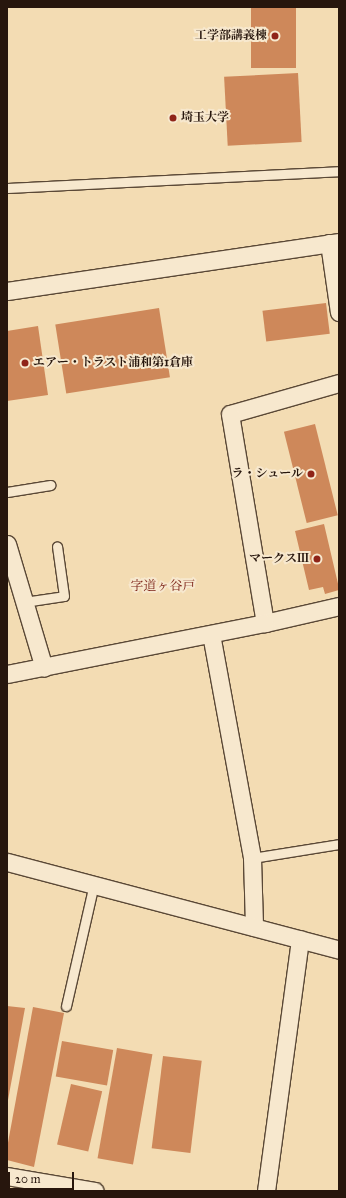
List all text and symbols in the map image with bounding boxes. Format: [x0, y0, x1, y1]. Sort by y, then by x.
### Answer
place label: 工学部講義棟 [195, 29, 267, 43]
marker: 工学部講義棟 [270, 31, 280, 41]
place label: 埼玉大学 [181, 111, 229, 125]
marker: 埼玉大学 [168, 113, 178, 123]
place label: エアー・トラスト浦和第1倉庫 [33, 356, 193, 370]
marker: エアー・トラスト浦和第1倉庫 [20, 358, 30, 368]
place label: ラ・シュール [231, 467, 303, 481]
marker: ラ・シュール [306, 469, 316, 479]
place label: マークスⅢ [249, 552, 309, 566]
marker: マークスⅢ [312, 554, 322, 564]
district label: 字道ヶ谷戸 [131, 578, 195, 594]
scale bar [10, 1164, 76, 1190]
text: 20 m [15, 1172, 41, 1186]

